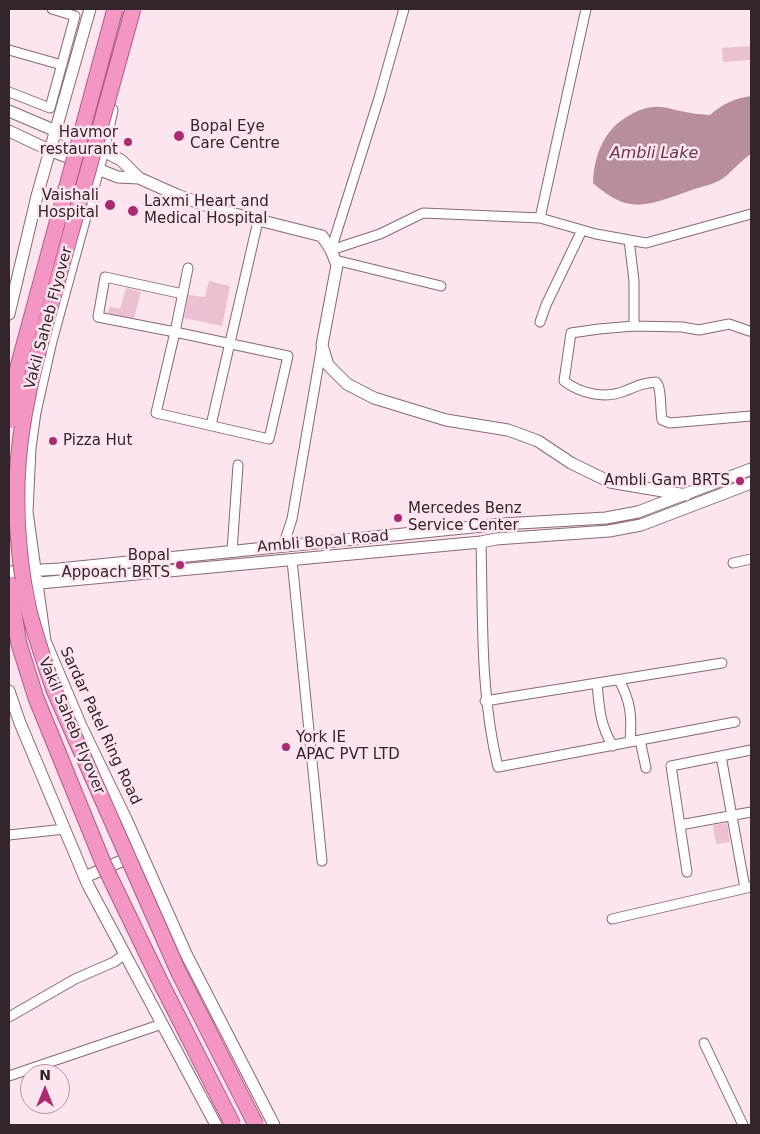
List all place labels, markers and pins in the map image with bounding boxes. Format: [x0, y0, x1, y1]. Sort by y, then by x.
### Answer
place label: Bopal Eye Care Centre [190, 118, 280, 153]
place label: Havmor restaurant [40, 124, 118, 159]
marker: Bopal Eye Care Centre [172, 129, 186, 143]
marker: Havmor restaurant [122, 136, 134, 148]
place label: Vaishali Hospital [38, 187, 99, 222]
place label: Laxmi Heart and Medical Hospital [144, 193, 269, 228]
marker: Vaishali Hospital [103, 198, 117, 212]
marker: Laxmi Heart and Medical Hospital [126, 204, 140, 218]
place label: Pizza Hut [63, 432, 132, 450]
marker: Pizza Hut [47, 435, 59, 447]
place label: Ambli Gam BRTS [604, 472, 730, 490]
marker: Ambli Gam BRTS [734, 475, 746, 487]
place label: Mercedes Benz Service Center [408, 500, 522, 535]
marker: Mercedes Benz Service Center [392, 512, 404, 524]
place label: Bopal Appoach BRTS [61, 547, 170, 582]
marker: Bopal Appoach BRTS [174, 559, 186, 571]
place label: York IE APAC PVT LTD [296, 729, 400, 764]
marker: York IE APAC PVT LTD [280, 741, 292, 753]

